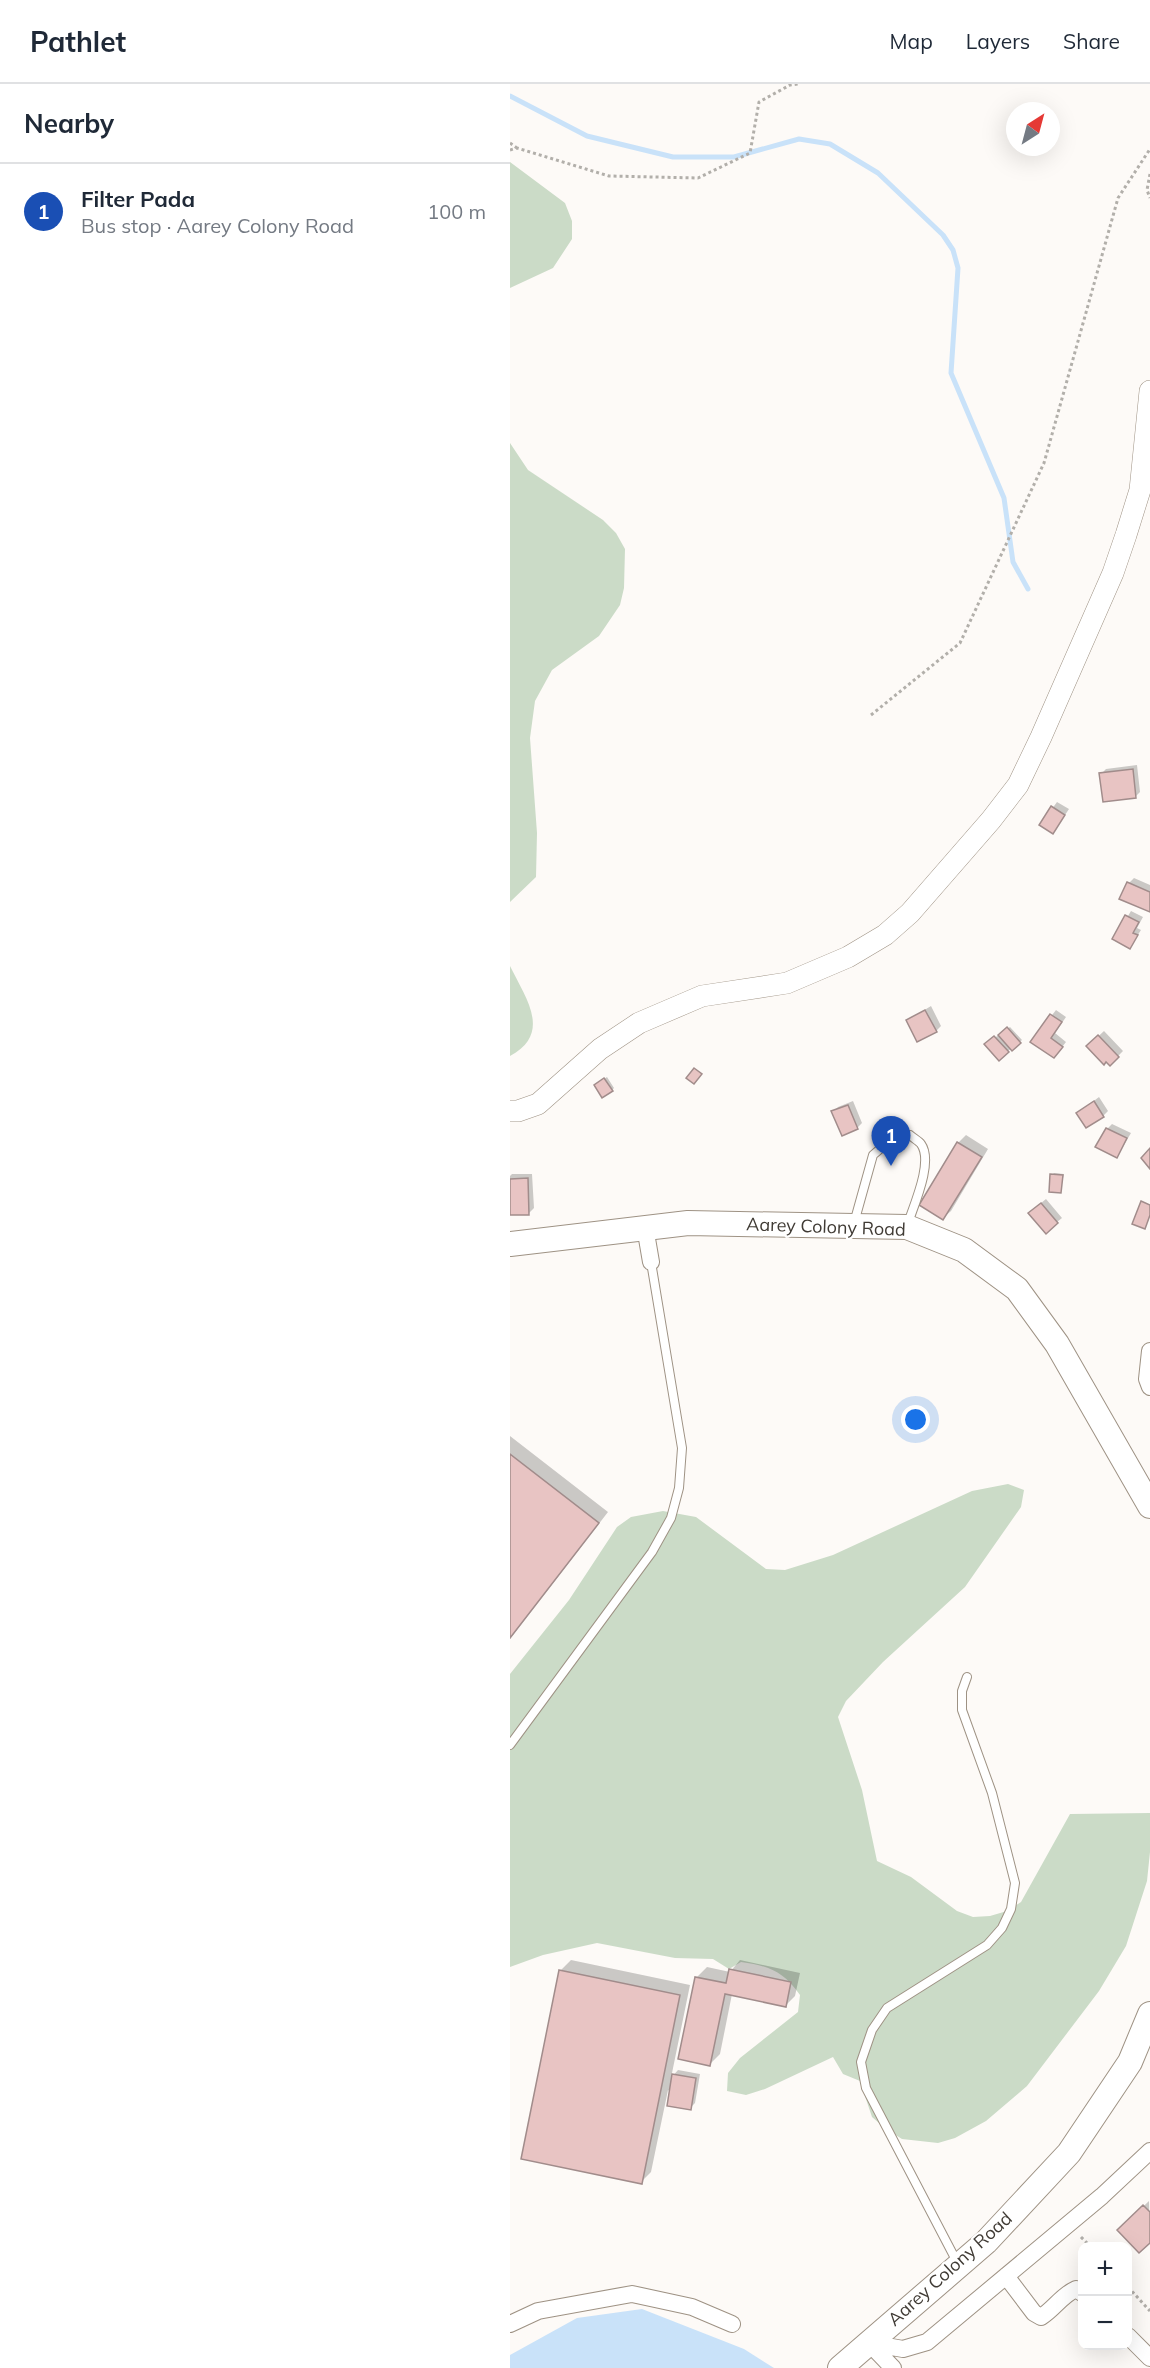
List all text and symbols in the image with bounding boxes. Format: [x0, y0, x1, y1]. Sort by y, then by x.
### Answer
text: Pathlet [30, 24, 126, 59]
text: Map [890, 28, 933, 54]
text: Layers [966, 28, 1030, 54]
text: Share [1063, 28, 1120, 54]
north arrow [1006, 102, 1060, 156]
text: Nearby [24, 107, 114, 140]
text: Filter Pada [81, 185, 195, 213]
text: 1 [38, 199, 50, 224]
text: 100 m [427, 199, 486, 224]
text: Bus stop · Aarey Colony Road [81, 213, 354, 238]
pin: 1 [872, 1116, 910, 1166]
street label: Aarey Colony Road [746, 1212, 906, 1241]
your location [901, 1405, 930, 1434]
street label: Aarey Colony Road [883, 2207, 1017, 2331]
map controls [1078, 2242, 1132, 2350]
button: + [1078, 2242, 1132, 2296]
button: − [1078, 2296, 1132, 2350]

